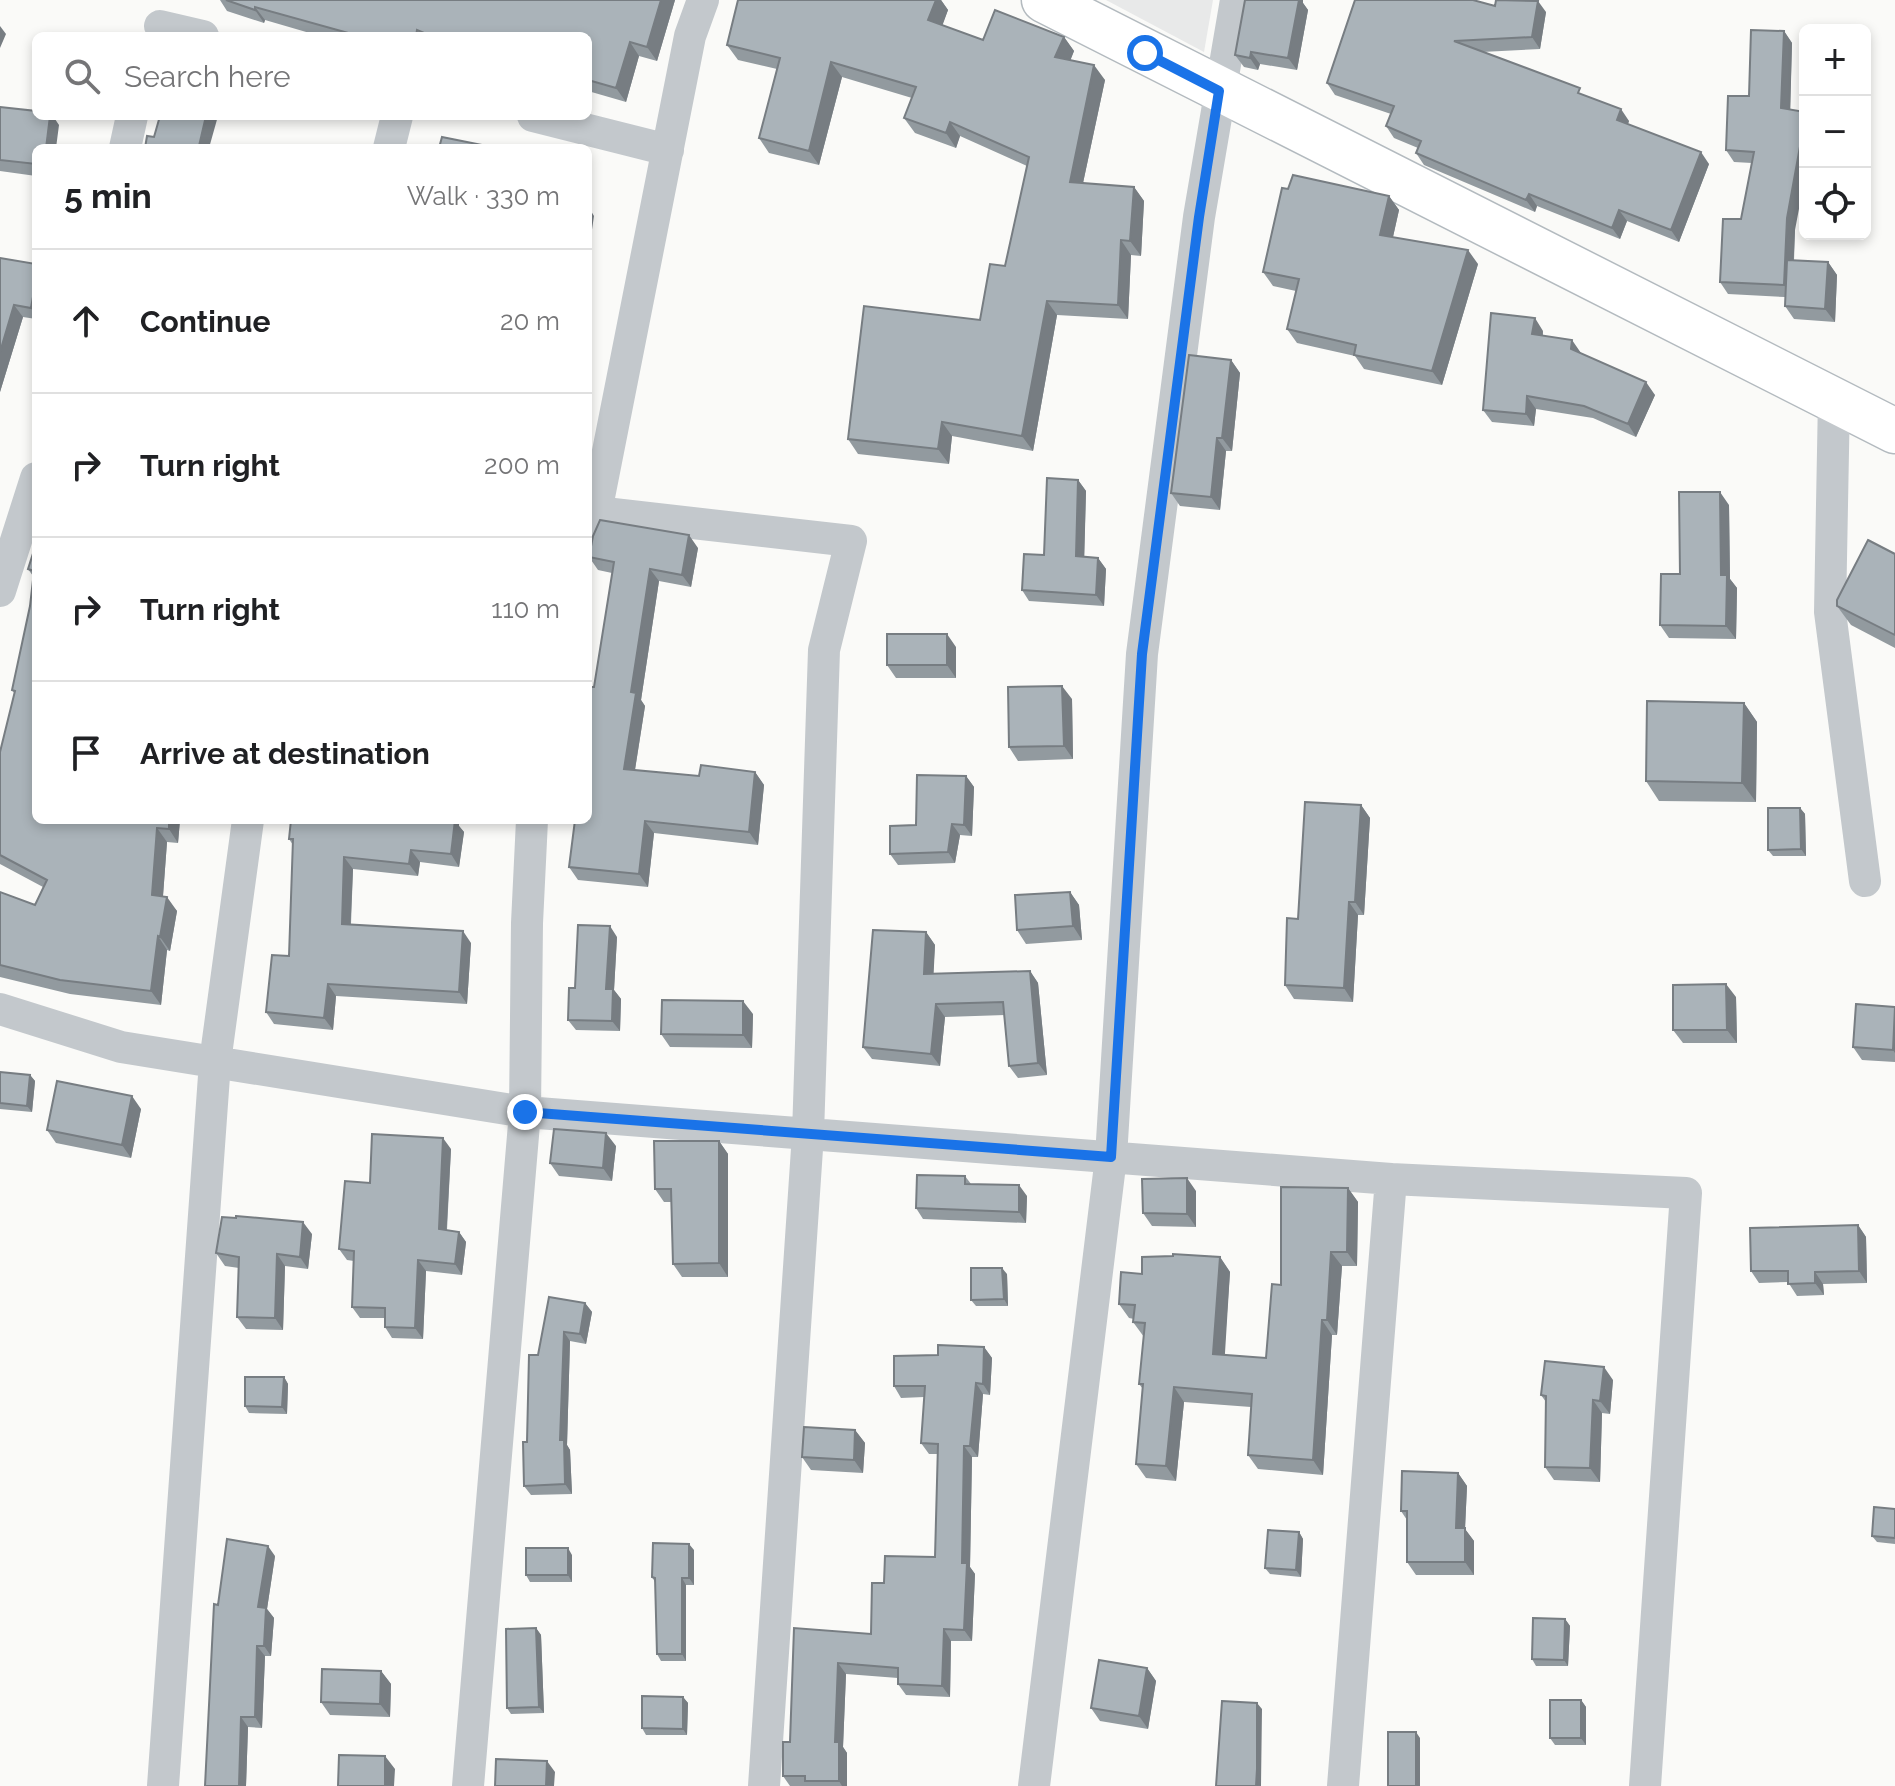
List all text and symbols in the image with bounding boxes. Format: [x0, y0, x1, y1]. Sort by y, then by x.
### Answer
map controls [1799, 24, 1871, 240]
button: + [1799, 24, 1871, 96]
search box [32, 32, 592, 120]
route start [1127, 35, 1163, 71]
icon: search [60, 54, 104, 98]
text: Search here [124, 59, 291, 94]
button: − [1799, 96, 1871, 168]
button: locate [1799, 168, 1871, 240]
text: 5 min [64, 176, 152, 216]
text: Walk · 330 m [407, 181, 560, 211]
icon: ahead [64, 299, 108, 343]
text: Continue [140, 304, 271, 339]
text: 20 m [500, 306, 560, 336]
icon: right [64, 443, 108, 487]
text: Turn right [140, 448, 280, 483]
text: 200 m [484, 450, 560, 480]
icon: right [64, 587, 108, 631]
text: Turn right [140, 592, 280, 627]
text: 110 m [491, 594, 560, 624]
icon: arrive [64, 731, 108, 775]
text: Arrive at destination [140, 736, 430, 771]
route end [507, 1094, 543, 1130]

